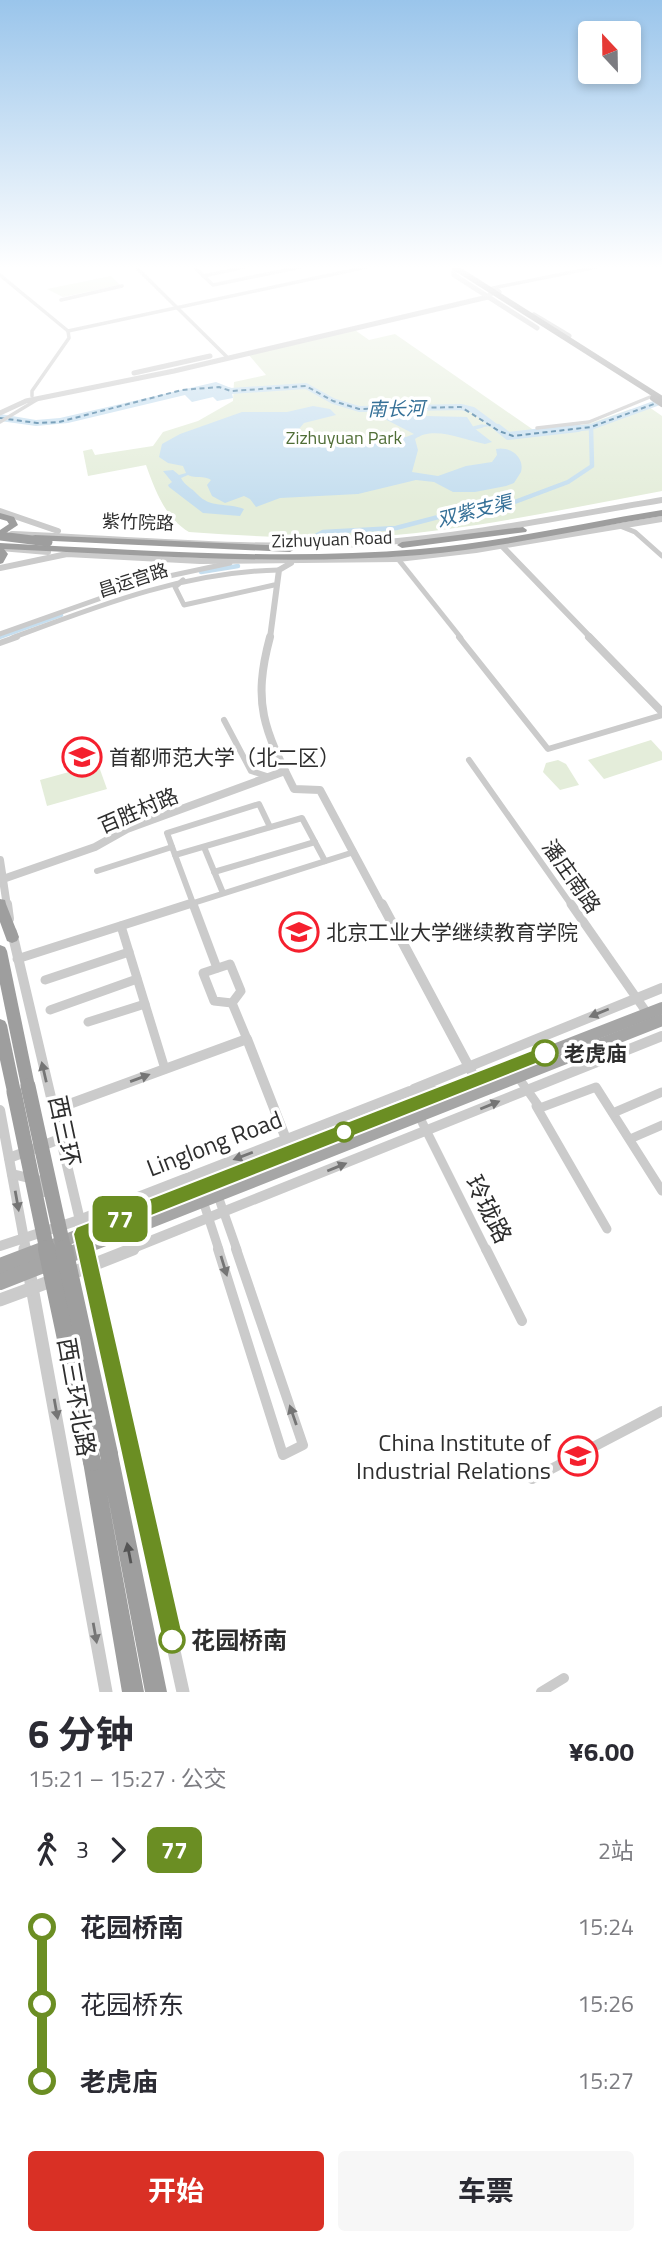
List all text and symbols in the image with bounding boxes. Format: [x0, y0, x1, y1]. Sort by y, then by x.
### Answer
north arrow [578, 21, 640, 84]
map controls [578, 21, 641, 84]
water label: 南长河 [367, 393, 429, 423]
park label: Zizhuyuan Park [286, 424, 403, 451]
water label: 双紫支渠 [434, 486, 517, 533]
street label: 紫竹院路 [102, 507, 174, 537]
street label: Zizhuyuan Road [271, 523, 393, 555]
street label: 昌运宫路 [95, 556, 171, 604]
school or university icon: 首都师范大学（北二区） [61, 736, 103, 778]
place label: 首都师范大学（北二区） [109, 741, 340, 773]
street label: 百胜村路 [93, 779, 183, 841]
street label: 潘庄南路 [535, 832, 609, 920]
school or university icon: 北京工业大学继续教育学院 [278, 911, 320, 953]
place label: 北京工业大学继续教育学院 [326, 916, 578, 948]
one-way arrow [588, 1008, 609, 1019]
place label: 老虎庙 [564, 1037, 627, 1069]
marker: 老虎庙 [532, 1040, 558, 1066]
one-way arrow [38, 1061, 49, 1083]
one-way arrow [130, 1072, 151, 1083]
street label: 西三环 [40, 1092, 90, 1170]
one-way arrow [480, 1100, 501, 1111]
street label: Linglong Road [141, 1101, 287, 1185]
unlabelled marker [334, 1122, 354, 1142]
one-way arrow [232, 1151, 253, 1162]
one-way arrow [327, 1162, 348, 1173]
street label: 玲珑路 [457, 1169, 521, 1249]
one-way arrow [12, 1190, 23, 1212]
line badge: 77 [88, 1196, 152, 1242]
text: 77 [107, 1201, 133, 1237]
one-way arrow [219, 1256, 229, 1277]
street label: 西三环北路 [49, 1335, 105, 1459]
one-way arrow [51, 1398, 62, 1420]
one-way arrow [287, 1405, 298, 1426]
place label: China Institute of Industrial Relations [356, 1424, 551, 1488]
school or university icon: China Institute of Industrial Relations [557, 1435, 599, 1477]
one-way arrow [123, 1542, 134, 1564]
one-way arrow [90, 1622, 101, 1644]
place label: 花园桥南 [191, 1622, 287, 1658]
marker: 花园桥南 [159, 1627, 185, 1653]
text: 6 分钟 [28, 1705, 134, 1763]
text: ¥6.00 [569, 1732, 634, 1771]
text: 15:21 – 15:27 · 公交 [28, 1761, 227, 1796]
icon: walk [28, 1831, 66, 1869]
icon: forward [99, 1831, 137, 1869]
text: 3 [76, 1832, 89, 1867]
text: 77 [161, 1832, 188, 1868]
text: 2站 [598, 1833, 634, 1868]
text: 花园桥南 [80, 1908, 184, 1947]
text: 15:24 [577, 1909, 634, 1944]
text: 花园桥东 [80, 1985, 184, 2024]
text: 15:26 [577, 1986, 634, 2021]
text: 老虎庙 [80, 2062, 158, 2101]
text: 15:27 [577, 2063, 634, 2098]
button: 开始 [28, 2151, 324, 2231]
button: 车票 [338, 2151, 634, 2231]

